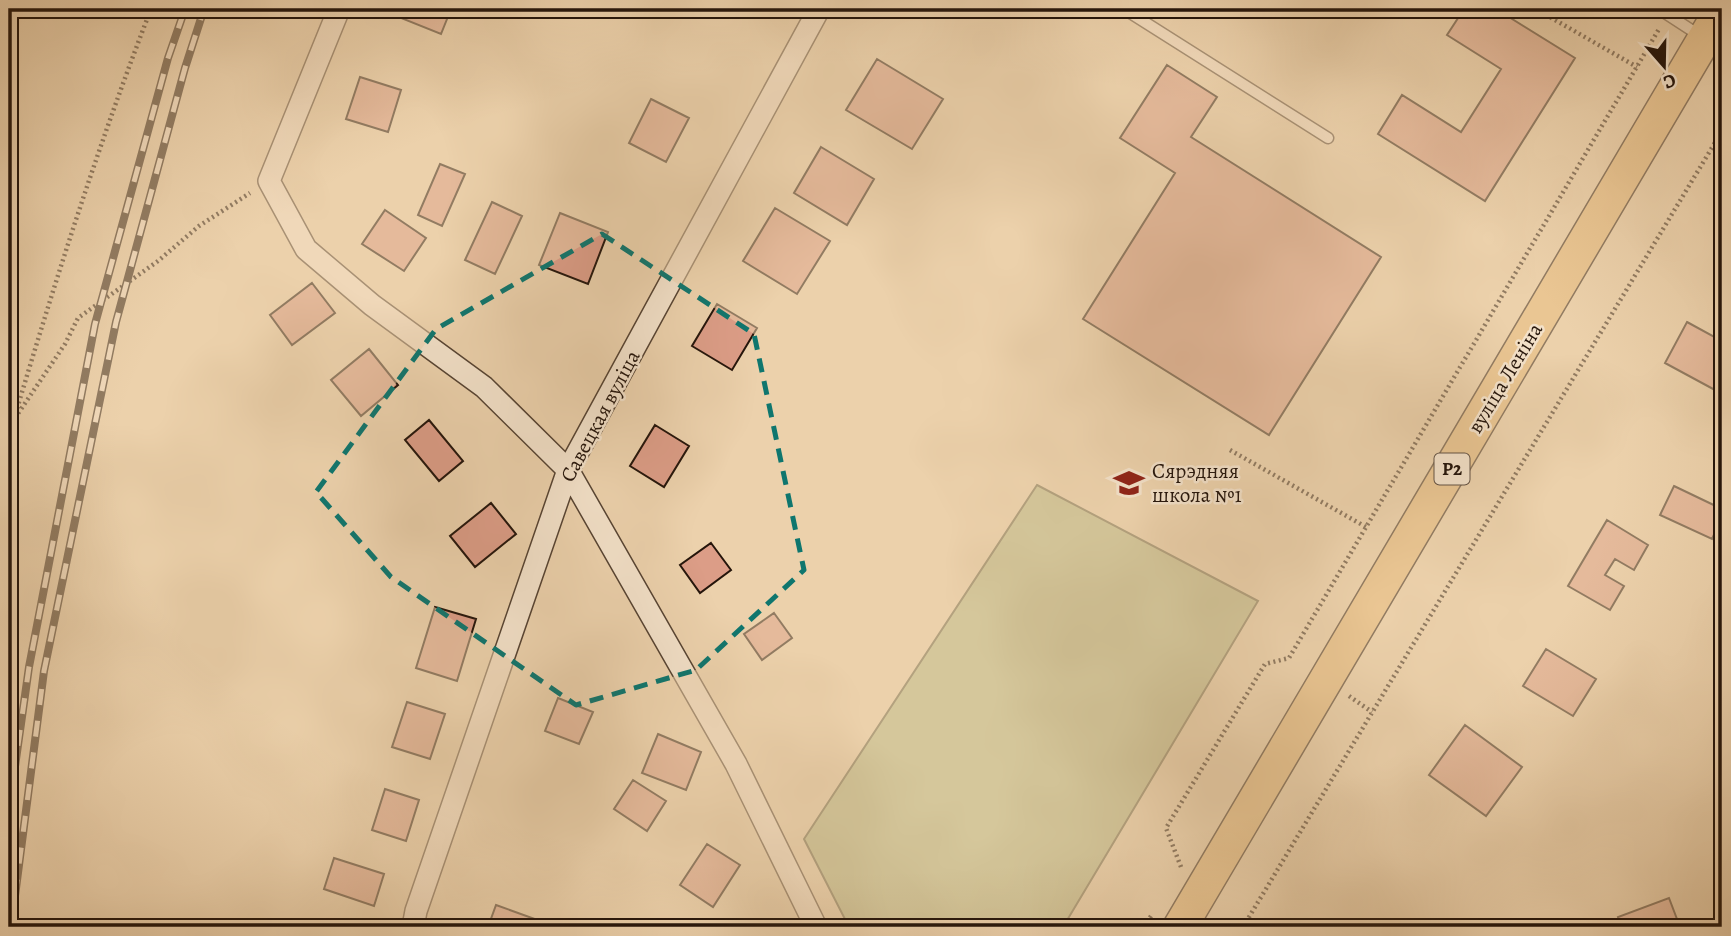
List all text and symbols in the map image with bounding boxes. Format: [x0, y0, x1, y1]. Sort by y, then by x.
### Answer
north arrow [1630, 32, 1700, 102]
text: С [1660, 67, 1679, 95]
street label: вуліца Леніна [1461, 317, 1549, 438]
street label: Савецкая вуліца [553, 345, 647, 487]
road number: Р2 [1434, 454, 1470, 484]
place label: Сярэдняя школа №1 [1152, 457, 1242, 509]
school or university icon: Сярэдняя школа №1 [1112, 466, 1146, 500]

